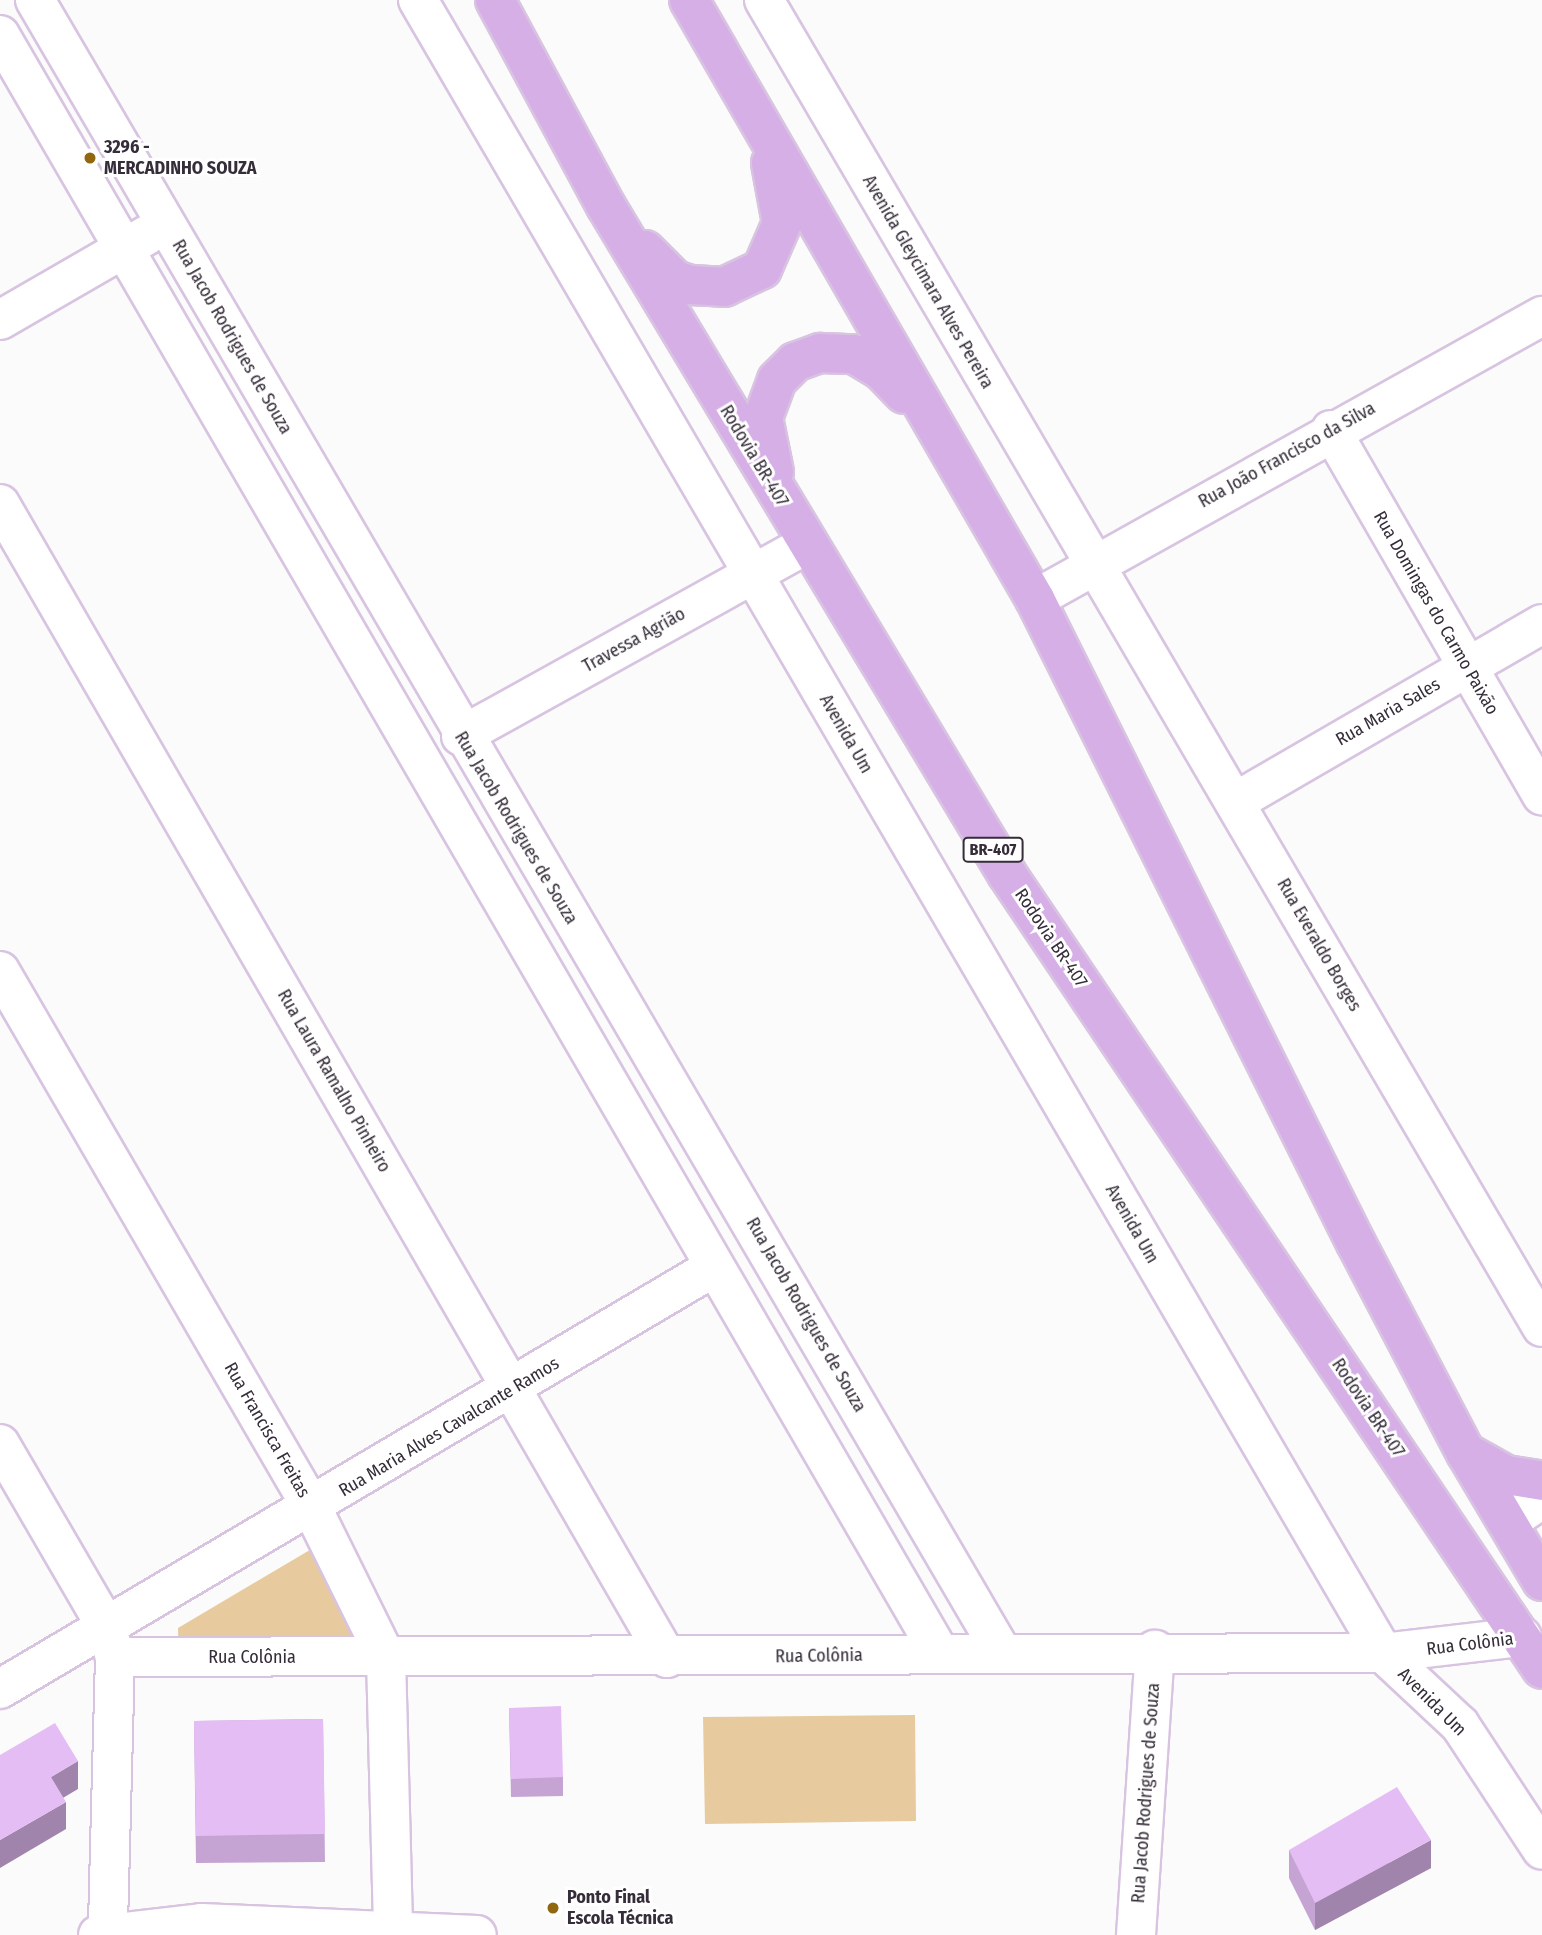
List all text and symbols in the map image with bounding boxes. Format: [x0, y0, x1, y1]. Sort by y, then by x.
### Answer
place label: 3296 - MERCADINHO SOUZA [104, 137, 257, 180]
marker: 3296 - MERCADINHO SOUZA [82, 150, 98, 166]
street label: Avenida Gleycimara Alves Pereira [858, 171, 998, 393]
street label: Rua Jacob Rodrigues de Souza [167, 236, 297, 438]
street label: Rua João Francisco da Silva [1195, 397, 1379, 513]
street label: Rodovia BR-407 [715, 401, 793, 511]
street label: Rua Domingas do Carmo Paixão [1369, 507, 1503, 719]
street label: Travessa Agrião [579, 603, 689, 677]
street label: Rua Maria Sales [1332, 674, 1444, 750]
street label: Avenida Um [815, 691, 877, 777]
street label: Rua Jacob Rodrigues de Souza [450, 728, 582, 928]
road number: BR-407 [962, 838, 1024, 862]
street label: Rua Everaldo Borges [1272, 875, 1366, 1015]
street label: Rodovia BR-407 [1010, 885, 1092, 991]
street label: Rua Laura Ramalho Pinheiro [273, 986, 395, 1176]
street label: Avenida Um [1101, 1181, 1163, 1267]
street label: Rua Jacob Rodrigues de Souza [741, 1214, 871, 1416]
street label: Rua Maria Alves Cavalcante Ramos [335, 1353, 563, 1501]
street label: Rodovia BR-407 [1327, 1355, 1409, 1461]
street label: Rua Francisca Freitas [219, 1358, 315, 1502]
street label: Rua Colônia [1425, 1628, 1515, 1660]
street label: Rua Colônia [775, 1644, 863, 1668]
street label: Rua Colônia [208, 1646, 296, 1668]
street label: Avenida Um [1393, 1663, 1471, 1741]
street label: Rua Jacob Rodrigues de Souza [1128, 1682, 1164, 1904]
place label: Ponto Final Escola Técnica [567, 1887, 673, 1930]
marker: Ponto Final Escola Técnica [545, 1900, 561, 1916]

